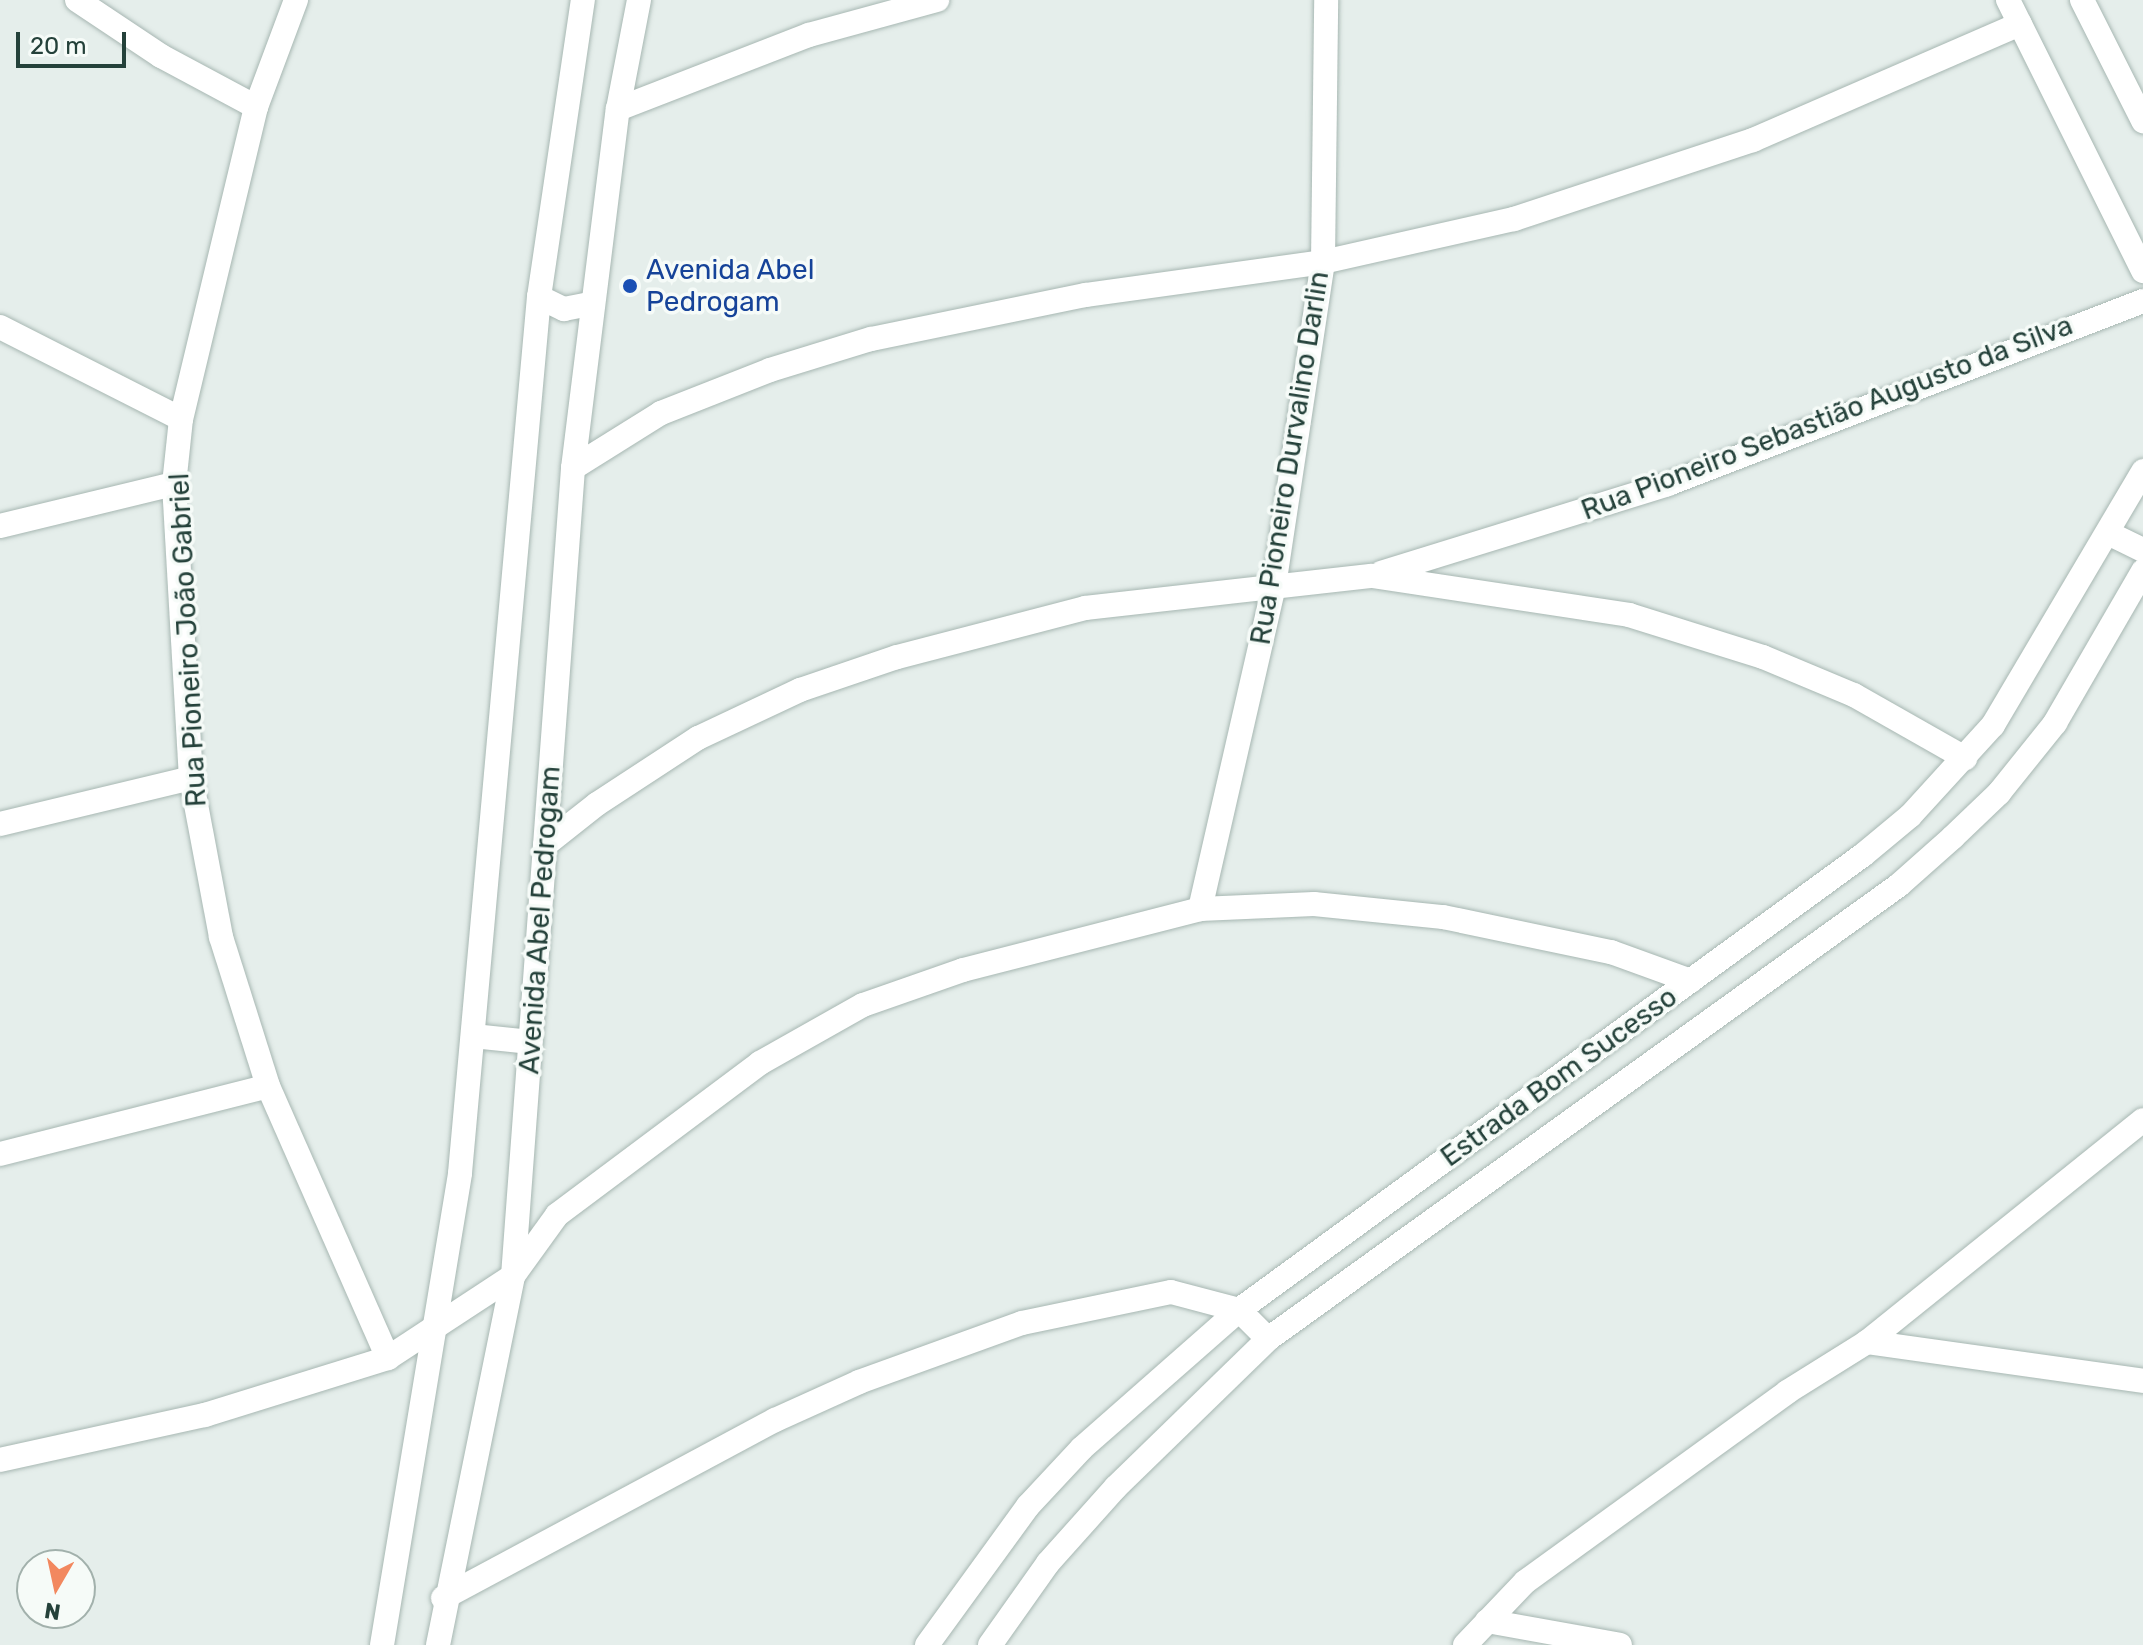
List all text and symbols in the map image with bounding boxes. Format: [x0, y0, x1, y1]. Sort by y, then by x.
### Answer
scale bar [20, 16, 130, 66]
text: 20 m [30, 32, 87, 60]
place label: Avenida Abel Pedrogam [646, 253, 815, 319]
street label: Rua Pioneiro Durvalino Darlin [1244, 269, 1336, 647]
marker: Avenida Abel Pedrogam [621, 277, 639, 295]
street label: Rua Pioneiro Sebastião Augusto da Silva [1576, 308, 2078, 528]
street label: Rua Pioneiro João Gabriel [162, 472, 214, 808]
street label: Avenida Abel Pedrogam [512, 764, 568, 1076]
street label: Estrada Bom Sucesso [1434, 980, 1684, 1174]
north arrow [16, 1549, 96, 1629]
text: N [43, 1597, 62, 1626]

